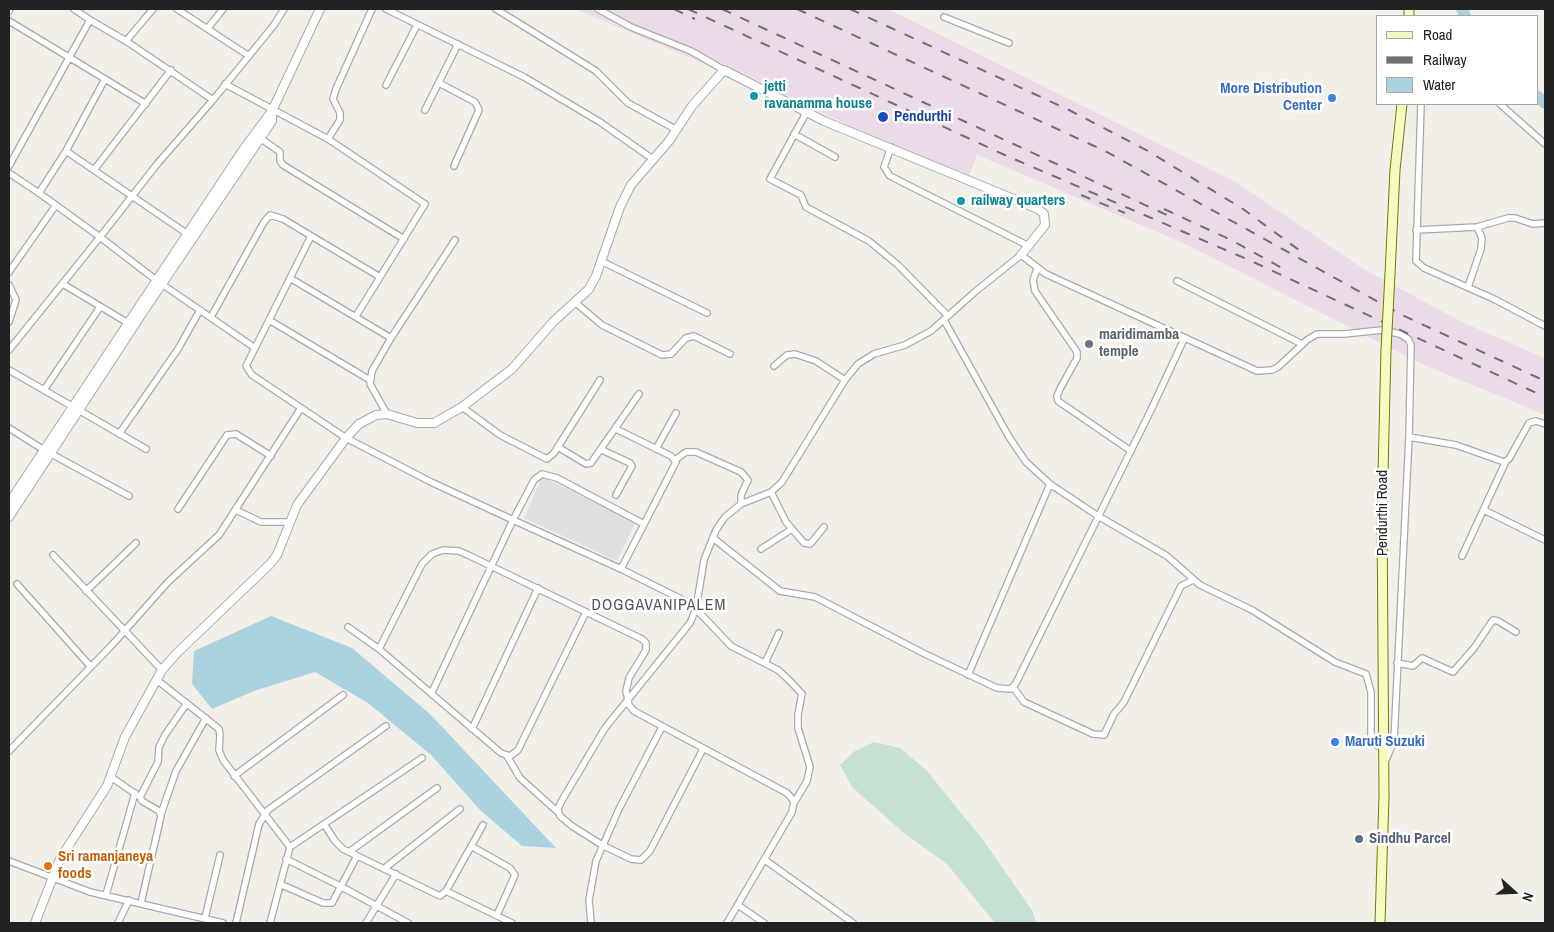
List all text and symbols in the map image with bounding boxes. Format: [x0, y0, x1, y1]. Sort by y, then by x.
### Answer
legend [1376, 15, 1539, 105]
text: Road [1423, 24, 1452, 45]
text: Railway [1423, 49, 1467, 70]
text: Water [1423, 74, 1455, 95]
place label: jetti ravanamma house [764, 78, 872, 113]
place label: More Distribution Center [1220, 80, 1322, 115]
marker: jetti ravanamma house [748, 90, 760, 102]
marker: More Distribution Center [1326, 92, 1338, 104]
place label: Pendurthi [894, 108, 951, 126]
marker: Pendurthi [876, 110, 890, 124]
place label: railway quarters [971, 192, 1065, 210]
marker: railway quarters [955, 195, 967, 207]
place label: maridimamba temple [1099, 326, 1179, 361]
marker: maridimamba temple [1083, 338, 1095, 350]
street label: Pendurthi Road [1374, 470, 1392, 556]
district label: DOGGAVANIPALEM [590, 596, 728, 616]
place label: Maruti Suzuki [1345, 733, 1425, 751]
marker: Maruti Suzuki [1329, 736, 1341, 748]
place label: Sindhu Parcel [1369, 830, 1451, 848]
marker: Sindhu Parcel [1353, 833, 1365, 845]
place label: Sri ramanjaneya foods [58, 848, 153, 883]
marker: Sri ramanjaneya foods [42, 860, 54, 872]
north arrow [1489, 867, 1539, 917]
text: N [1518, 890, 1538, 904]

